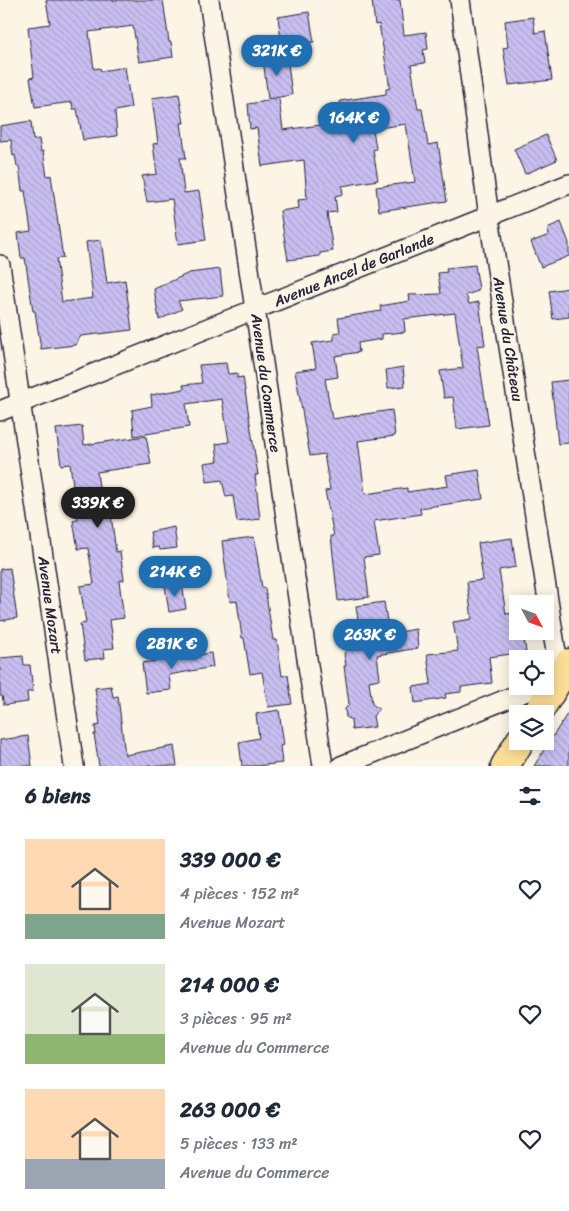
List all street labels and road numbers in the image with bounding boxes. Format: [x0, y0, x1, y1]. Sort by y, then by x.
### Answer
street label: Avenue Ancel de Garlande [269, 226, 439, 315]
street label: Avenue du Château [485, 274, 531, 403]
street label: Avenue du Commerce [243, 311, 289, 455]
street label: Avenue Mozart [30, 553, 70, 656]

